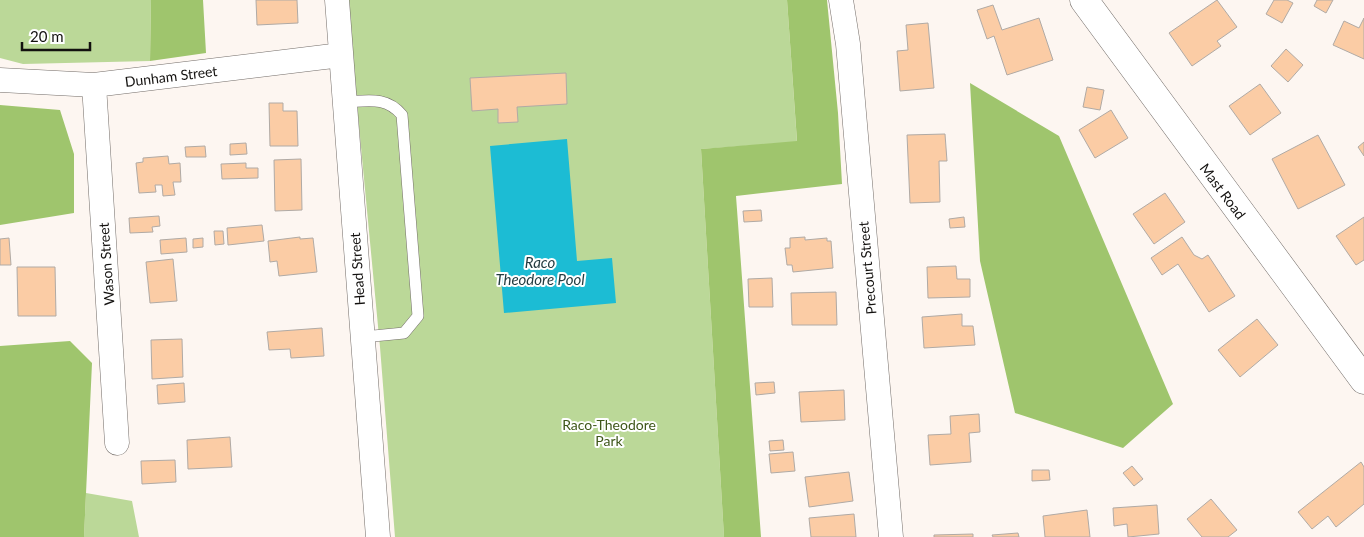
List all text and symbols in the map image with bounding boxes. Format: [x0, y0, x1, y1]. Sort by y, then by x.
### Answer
scale bar [22, 20, 90, 52]
text: 20 m [30, 27, 64, 45]
street label: Dunham Street [124, 62, 218, 90]
street label: Mast Road [1197, 160, 1249, 222]
street label: Precourt Street [854, 221, 880, 315]
street label: Wason Street [95, 222, 117, 306]
street label: Head Street [346, 232, 368, 306]
water label: Raco Theodore Pool [495, 253, 585, 288]
park label: Raco-Theodore Park [562, 416, 656, 449]

